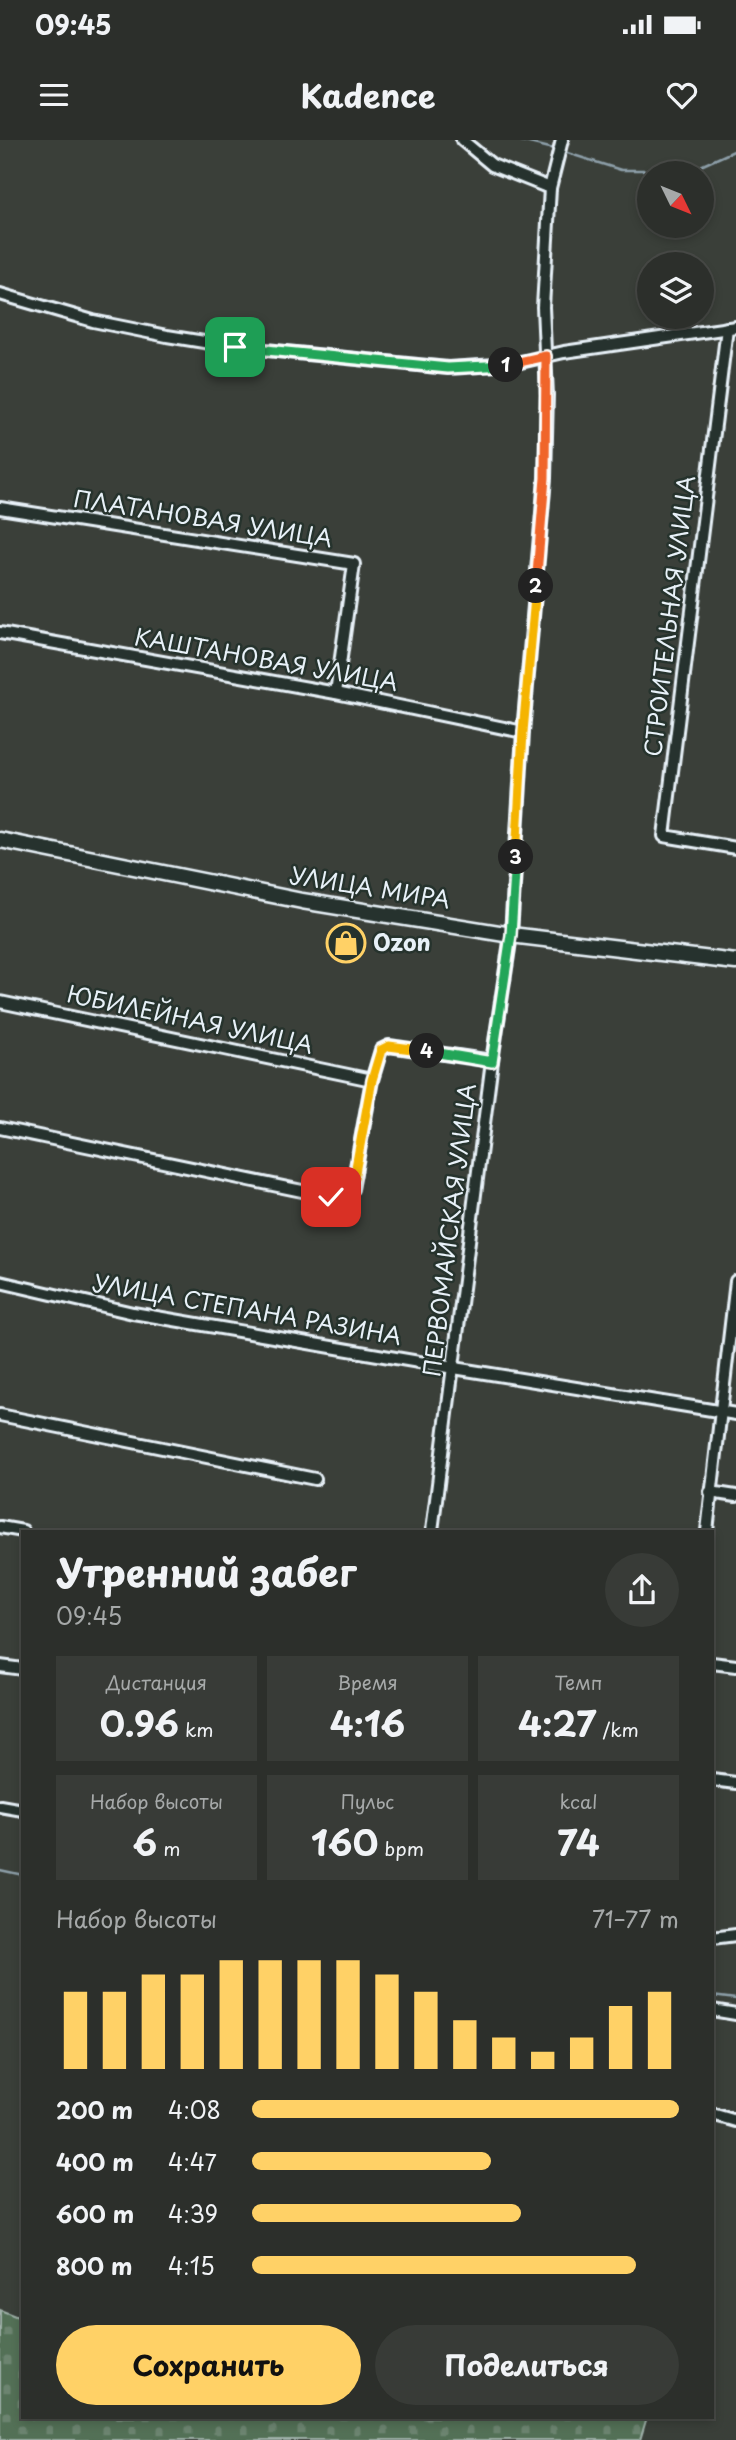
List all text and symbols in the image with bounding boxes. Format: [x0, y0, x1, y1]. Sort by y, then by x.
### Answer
text: 09:45 [35, 5, 112, 44]
text: Kadence [300, 71, 436, 119]
icon: menu [35, 76, 73, 114]
icon: heart [663, 76, 701, 114]
north arrow [637, 161, 714, 238]
map controls [637, 161, 714, 329]
button: layers [637, 252, 714, 329]
pin [205, 317, 265, 377]
icon: arrive [216, 328, 254, 366]
pin: 1 [489, 348, 524, 383]
text: 1 [501, 350, 510, 378]
street label: СТРОИТЕЛЬНАЯ УЛИЦА [634, 473, 703, 758]
street label: ПЛАТАНОВАЯ УЛИЦА [71, 480, 335, 555]
pin: 2 [518, 568, 554, 604]
text: 2 [529, 571, 542, 599]
street label: КАШТАНОВАЯ УЛИЦА [132, 618, 401, 699]
pin: 3 [498, 840, 534, 874]
text: 3 [509, 842, 522, 870]
street label: УЛИЦА МИРА [288, 857, 453, 916]
shop icon: Ozon [325, 922, 367, 964]
place label: Ozon [373, 924, 431, 959]
street label: ЮБИЛЕЙНАЯ УЛИЦА [64, 975, 317, 1062]
pin: 4 [410, 1034, 444, 1068]
text: 4 [420, 1036, 433, 1064]
street label: ПЕРВОМАЙСКАЯ УЛИЦА [413, 1081, 484, 1379]
pin [301, 1167, 361, 1227]
icon: check [312, 1178, 350, 1216]
street label: УЛИЦА СТЕПАНА РАЗИНА [90, 1264, 405, 1353]
text: Утренний забег [56, 1543, 356, 1600]
button: share [605, 1553, 679, 1627]
text: 09:45 [56, 1598, 122, 1633]
text: Дистанция [106, 1668, 207, 1696]
text: Время [337, 1668, 398, 1696]
text: Темп [554, 1668, 603, 1696]
text: 0.96 [99, 1696, 179, 1749]
text: 4:16 [330, 1696, 405, 1749]
text: 4:27 [518, 1696, 596, 1749]
text: km [179, 1715, 214, 1743]
text: /km [596, 1715, 639, 1743]
text: Набор высоты [90, 1787, 223, 1815]
text: Пульс [341, 1787, 394, 1815]
text: kcal [560, 1787, 597, 1815]
text: 6 [132, 1815, 157, 1868]
text: 160 [311, 1815, 378, 1868]
text: 74 [557, 1815, 600, 1868]
text: m [157, 1834, 181, 1862]
text: bpm [378, 1834, 424, 1862]
text: Набор высоты [56, 1901, 217, 1936]
text: 71–77 m [592, 1901, 679, 1936]
text: 200 m [56, 2092, 133, 2127]
text: 4:08 [168, 2092, 221, 2127]
text: 400 m [56, 2144, 134, 2179]
text: 4:47 [168, 2144, 217, 2179]
text: 600 m [56, 2196, 134, 2231]
text: 4:39 [168, 2196, 218, 2231]
text: 800 m [56, 2248, 133, 2283]
text: 4:15 [168, 2248, 215, 2283]
button: Сохранить [56, 2325, 361, 2405]
button: Поделиться [375, 2325, 679, 2405]

